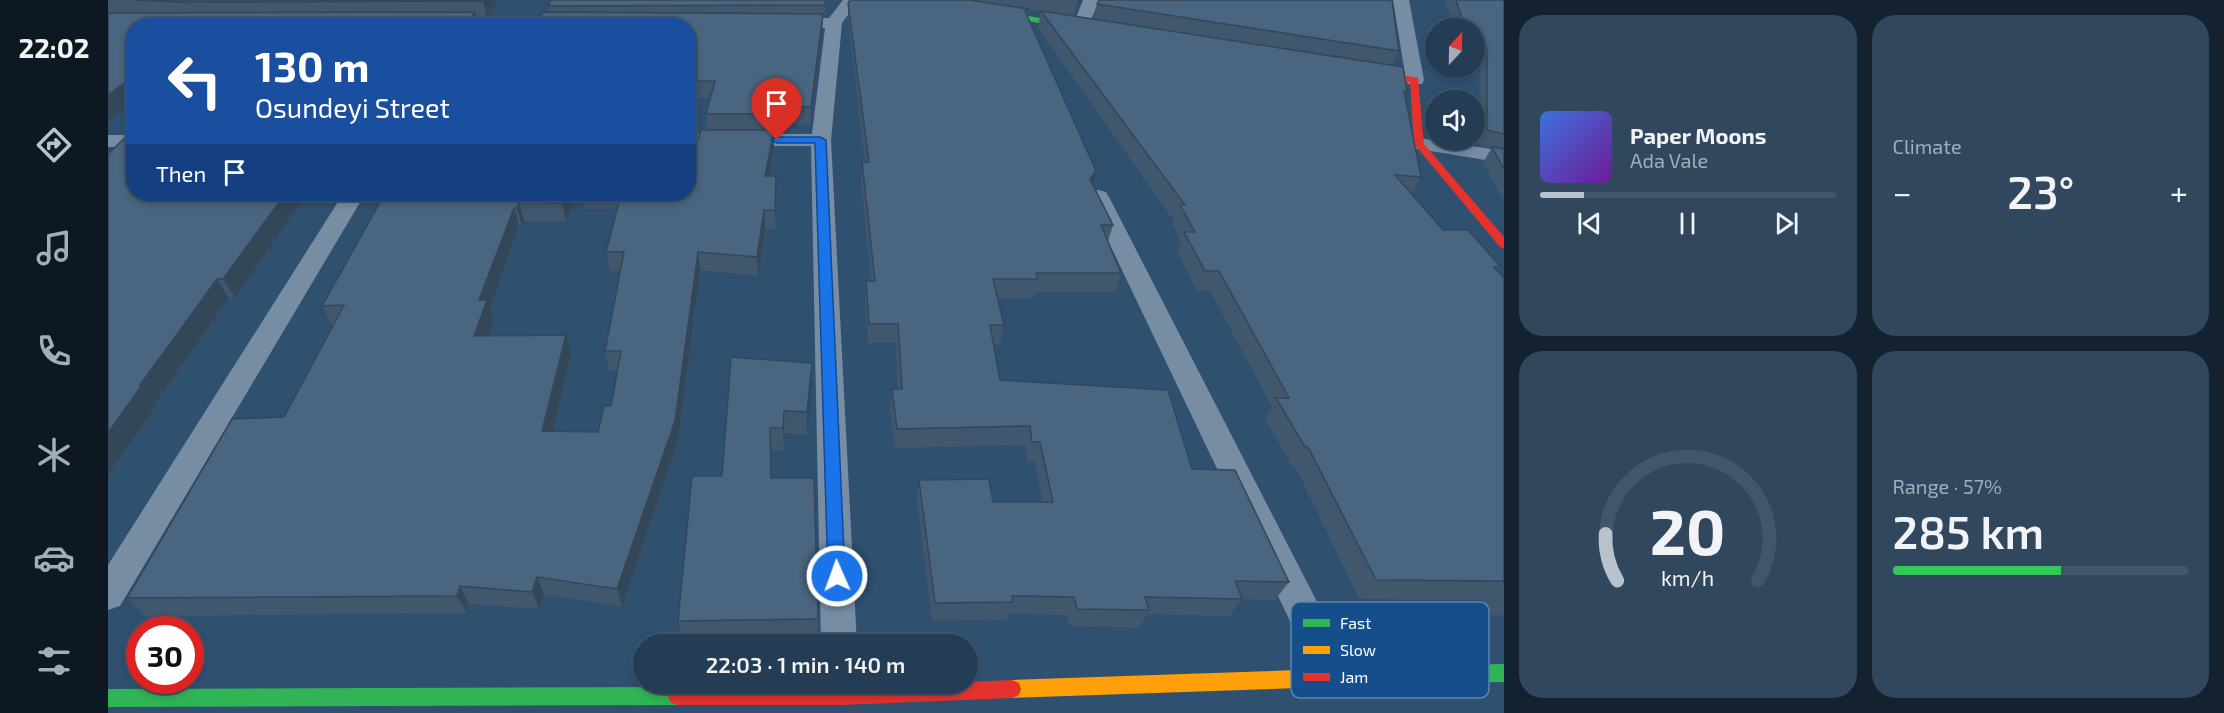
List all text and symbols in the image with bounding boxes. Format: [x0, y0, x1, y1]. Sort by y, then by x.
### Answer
north arrow [1425, 18, 1485, 78]
map controls [1425, 18, 1485, 150]
text: 22:02 [18, 31, 90, 63]
text: 130 m [255, 40, 370, 90]
icon: left [156, 42, 234, 120]
pin [751, 78, 802, 140]
icon: arrive [760, 87, 793, 120]
button: sound [1425, 90, 1485, 150]
text: Osundeyi Street [255, 91, 450, 123]
text: Paper Moons [1630, 122, 1766, 148]
icon: directions [33, 124, 75, 166]
text: Climate [1893, 134, 1962, 158]
text: Ada Vale [1630, 148, 1708, 172]
icon: arrive [218, 156, 251, 189]
text: Then [156, 160, 206, 186]
text: 23° [2007, 164, 2074, 218]
text: − [1893, 172, 1912, 212]
text: + [2170, 172, 2188, 212]
icon: previous [1573, 207, 1606, 240]
icon: pause [1671, 207, 1704, 240]
icon: next [1770, 207, 1803, 240]
icon: music [33, 227, 75, 269]
icon: phone [33, 330, 75, 372]
icon: climate [33, 434, 75, 476]
text: Range · 57% [1893, 474, 2002, 498]
text: 20 [1650, 493, 1726, 568]
text: 285 km [1893, 504, 2044, 558]
icon: car [33, 537, 75, 579]
position arrow [805, 544, 869, 608]
text: km/h [1661, 566, 1714, 591]
legend [1291, 602, 1489, 698]
text: Fast [1340, 613, 1371, 632]
speed limit sign: 30 [126, 616, 204, 694]
icon: filters [33, 640, 75, 682]
text: Slow [1340, 640, 1376, 659]
text: 22:03 · 1 min · 140 m [706, 651, 905, 677]
text: Jam [1340, 667, 1368, 686]

